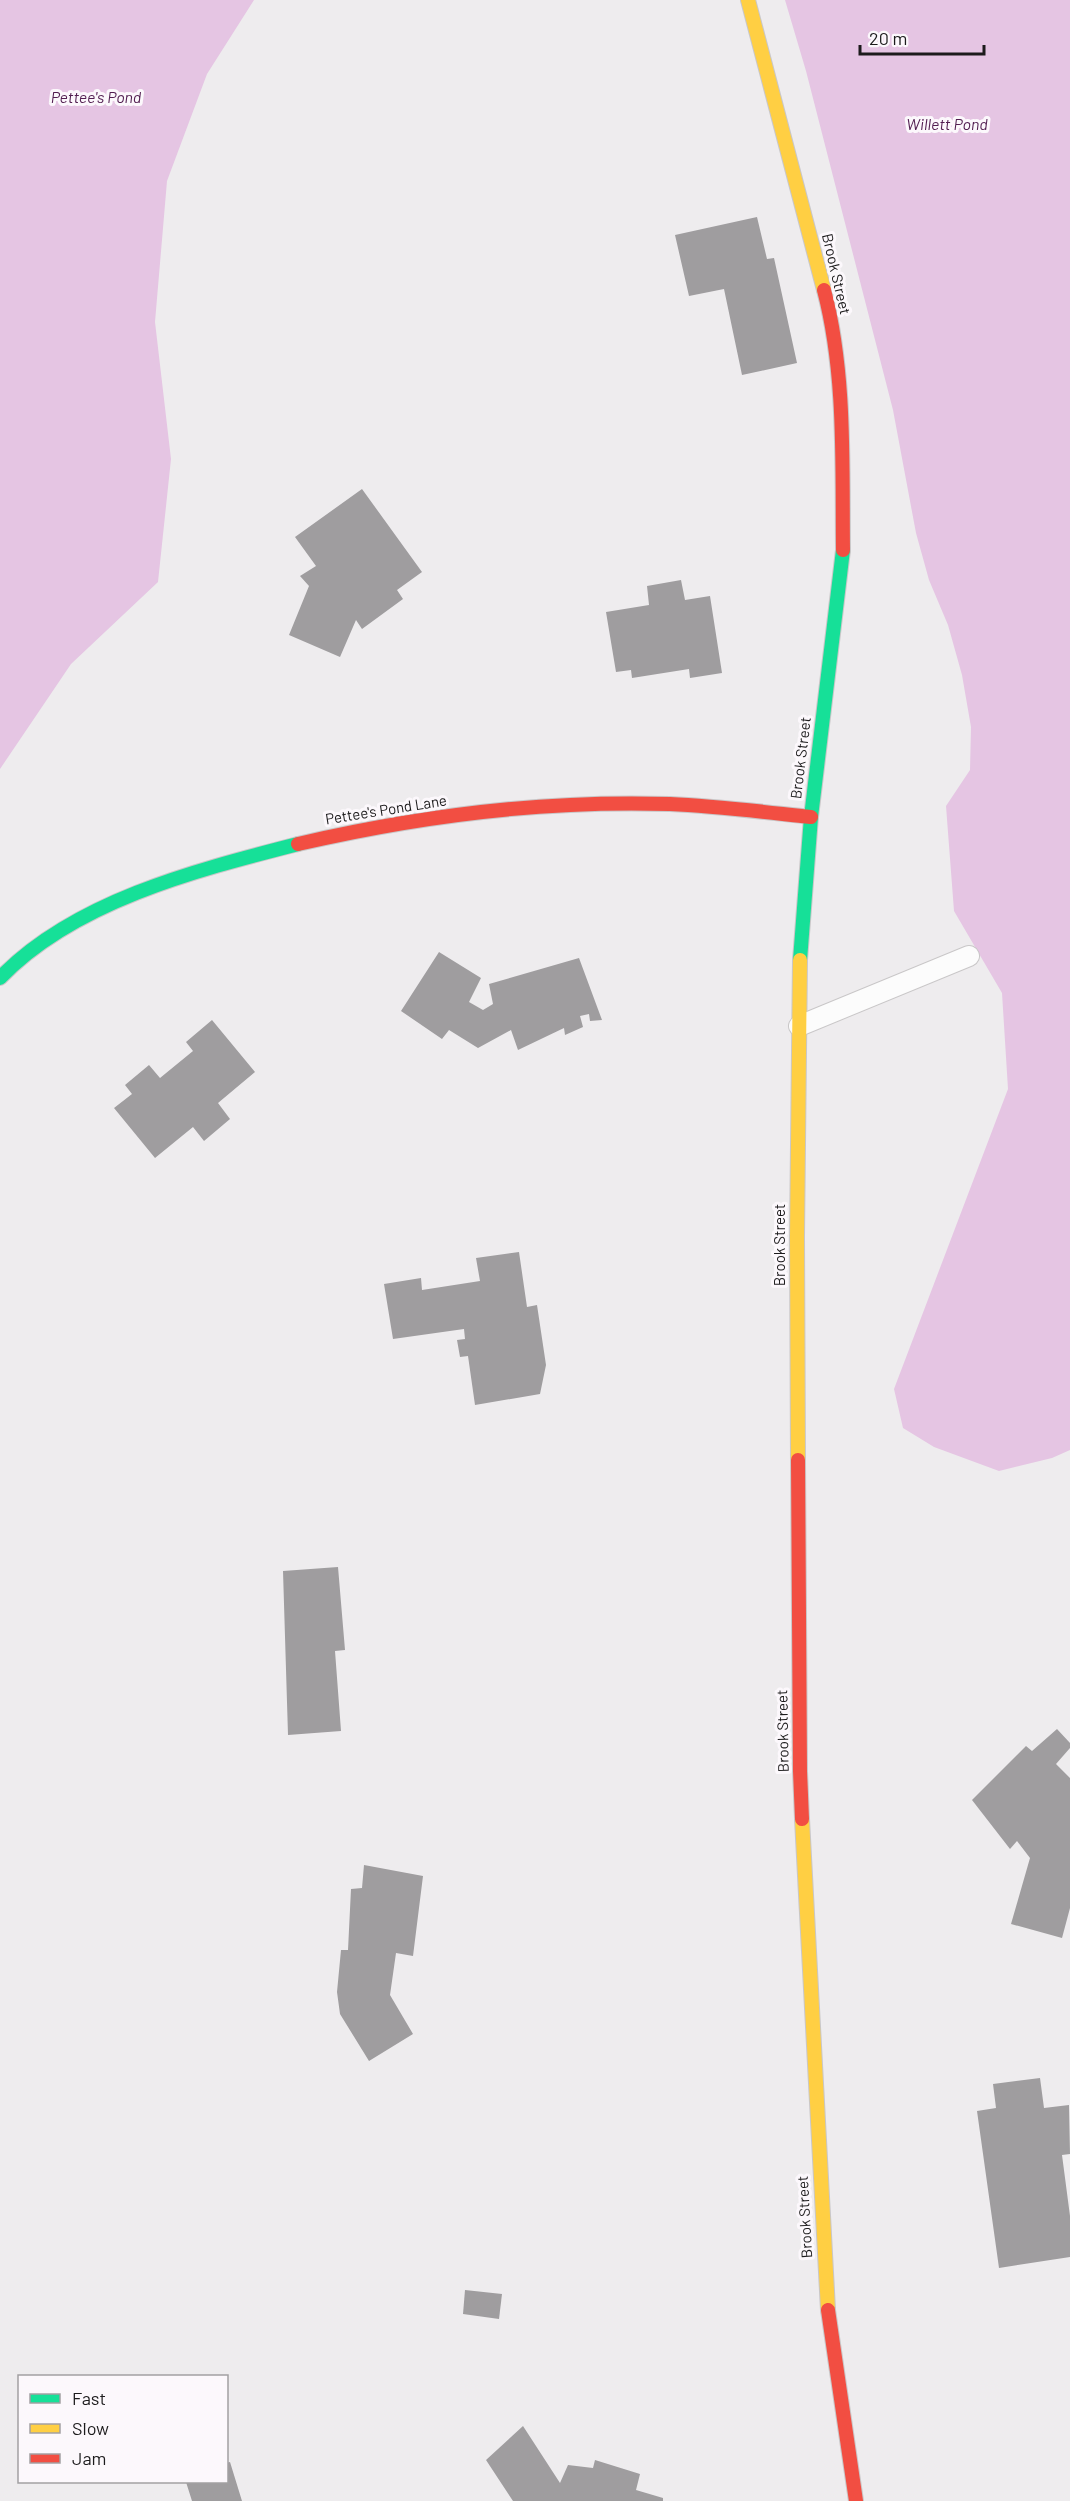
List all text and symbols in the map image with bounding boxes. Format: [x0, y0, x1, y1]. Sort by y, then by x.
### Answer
scale bar [860, 18, 984, 56]
text: 20 m [869, 27, 907, 49]
water label: Pettee's Pond [51, 87, 142, 106]
water label: Willett Pond [906, 114, 988, 133]
street label: Brook Street [819, 232, 855, 316]
street label: Brook Street [786, 716, 814, 800]
street label: Pettee's Pond Lane [324, 791, 448, 828]
street label: Brook Street [770, 1204, 788, 1286]
street label: Brook Street [772, 1690, 792, 1772]
street label: Brook Street [793, 2175, 815, 2259]
legend [18, 2375, 228, 2483]
text: Fast [72, 2387, 106, 2409]
text: Slow [72, 2417, 109, 2439]
text: Jam [72, 2447, 106, 2469]

